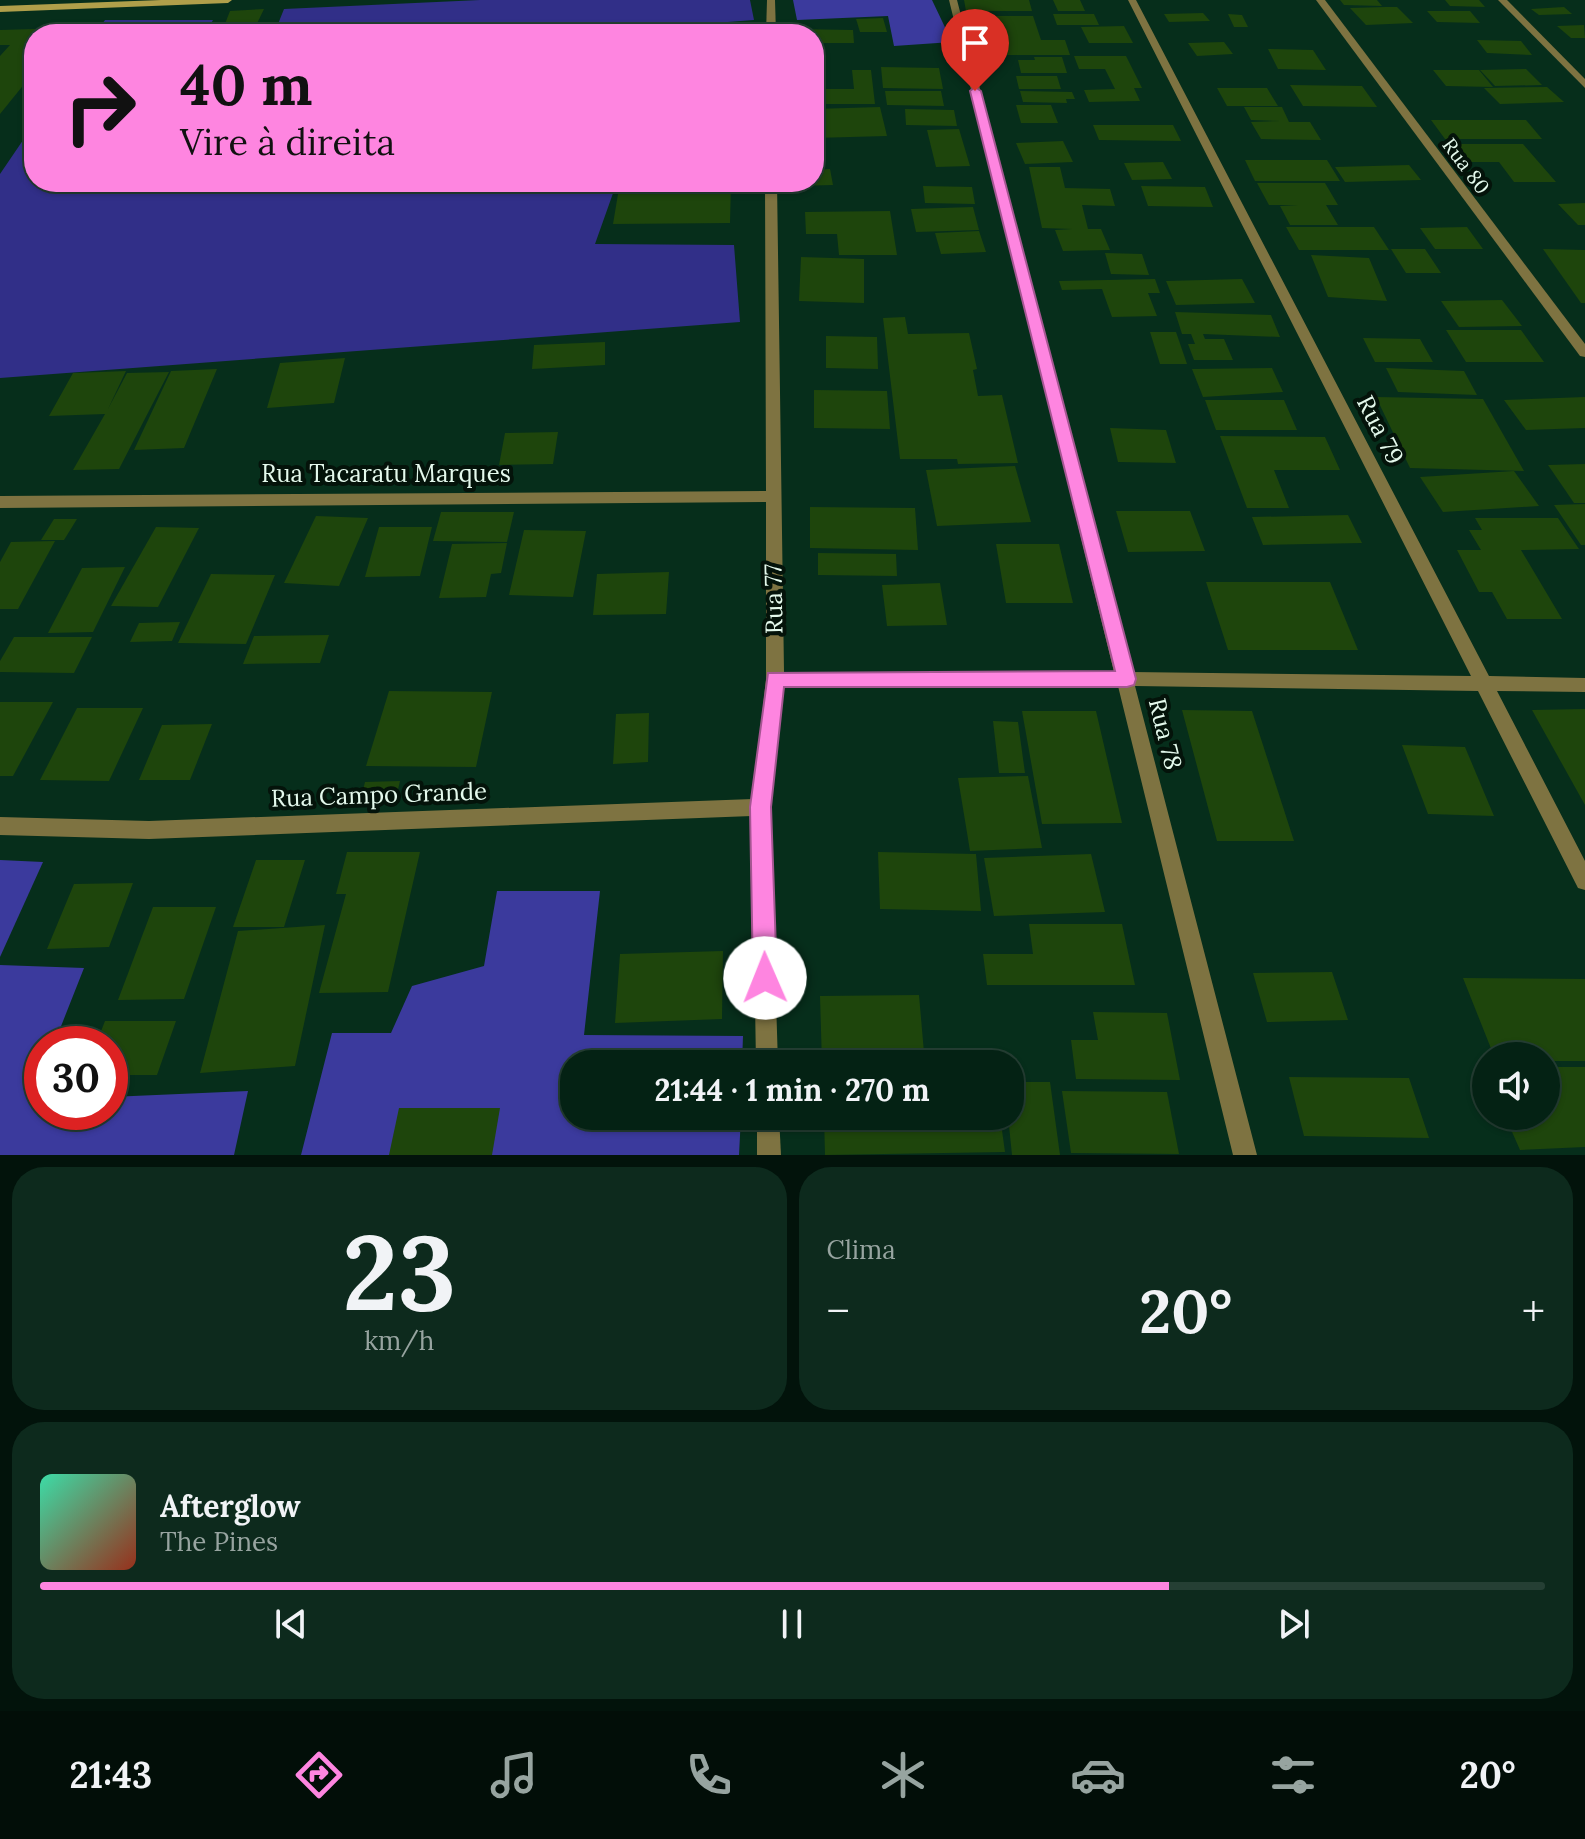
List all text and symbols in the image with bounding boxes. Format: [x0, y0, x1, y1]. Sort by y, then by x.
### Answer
pin [941, 9, 1009, 91]
icon: arrive [953, 21, 997, 65]
text: 40 m [180, 49, 313, 120]
icon: right [48, 56, 152, 160]
text: Vire à direita [180, 119, 395, 165]
street label: Rua 80 [1437, 133, 1496, 199]
street label: Rua 79 [1350, 390, 1411, 469]
street label: Rua Tacaratu Marques [261, 458, 511, 489]
street label: Rua 77 [757, 564, 790, 634]
street label: Rua 78 [1142, 695, 1189, 773]
street label: Rua Campo Grande [270, 775, 488, 814]
position arrow [723, 936, 807, 1020]
speed limit sign: 30 [24, 1026, 128, 1130]
map controls [1472, 1042, 1560, 1130]
button: sound [1472, 1042, 1560, 1130]
text: 21:44 · 1 min · 270 m [654, 1071, 930, 1109]
text: 23 [342, 1205, 456, 1338]
text: Clima [827, 1233, 896, 1266]
text: 20° [1139, 1273, 1232, 1349]
text: − [827, 1283, 850, 1339]
text: + [1522, 1283, 1545, 1339]
text: km/h [364, 1324, 434, 1357]
text: Afterglow [160, 1487, 301, 1525]
text: The Pines [160, 1525, 278, 1558]
icon: previous [269, 1602, 313, 1646]
icon: pause [770, 1602, 814, 1646]
icon: next [1272, 1602, 1316, 1646]
icon: directions [291, 1747, 347, 1803]
icon: music [486, 1747, 542, 1803]
icon: phone [681, 1747, 737, 1803]
icon: climate [875, 1747, 931, 1803]
icon: car [1070, 1747, 1126, 1803]
icon: filters [1265, 1747, 1321, 1803]
text: 21:43 [69, 1752, 152, 1798]
text: 20° [1460, 1752, 1516, 1798]

